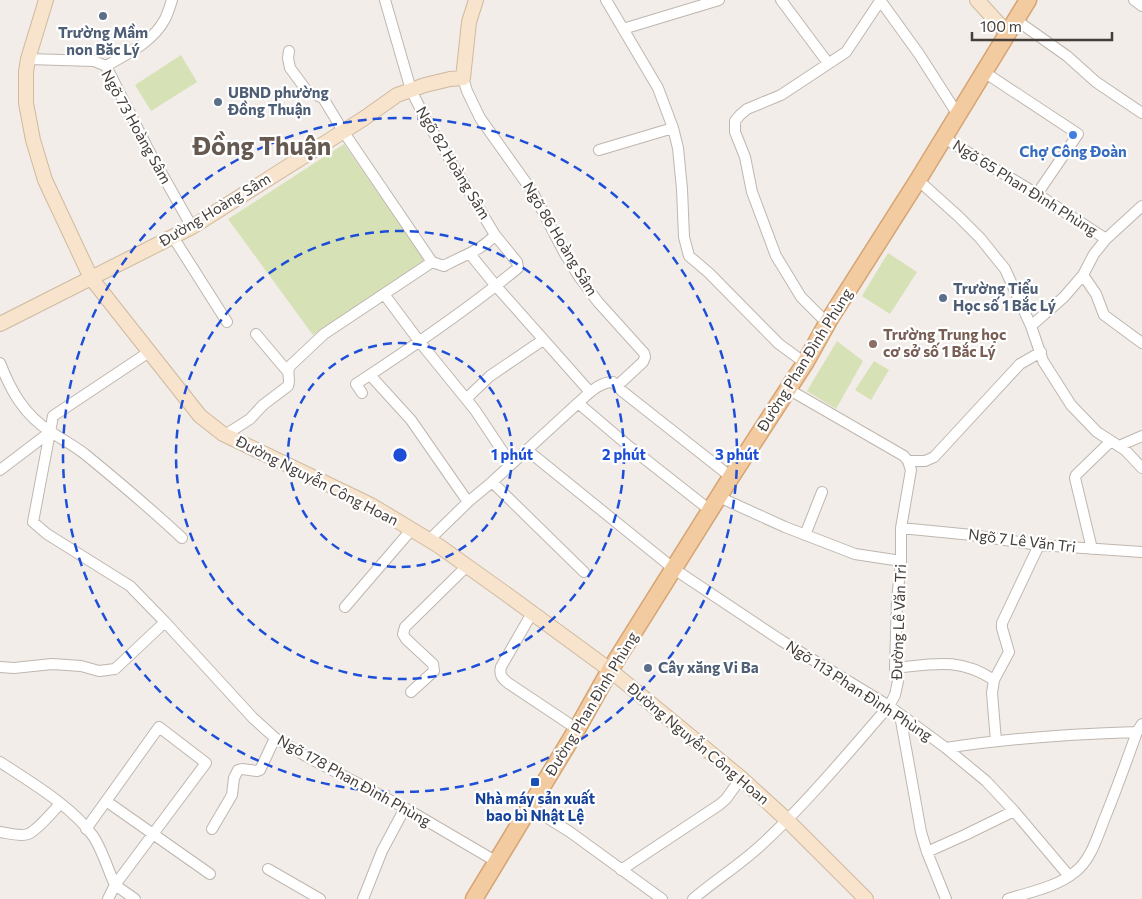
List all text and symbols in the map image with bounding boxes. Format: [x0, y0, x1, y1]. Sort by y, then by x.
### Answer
marker: Trường Mầm non Băc Lý [97, 10, 109, 22]
scale bar [972, 10, 1112, 42]
text: 100 m [980, 17, 1022, 35]
place label: Trường Mầm non Băc Lý [58, 23, 148, 58]
street label: Ngõ 73 Hoàng Sâm [98, 66, 176, 187]
place label: UBND phường Đồng Thuận [227, 83, 329, 119]
marker: UBND phường Đồng Thuận [212, 96, 224, 108]
street label: Ngõ 82 Hoàng Sâm [413, 103, 495, 222]
marker: Chợ Công Đoàn [1067, 129, 1079, 141]
district label: Đồng Thuận [192, 130, 331, 161]
street label: Ngõ 65 Phan Đình Phùng [950, 135, 1101, 239]
place label: Chợ Công Đoàn [1019, 142, 1127, 161]
street label: Đường Hoàng Sâm [155, 169, 273, 250]
street label: Ngõ 86 Hoàng Sâm [520, 178, 602, 299]
place label: Trường Tiểu Học số 1 Bắc Lý [953, 279, 1057, 315]
street label: Đường Phan Đình Phùng [752, 285, 856, 435]
marker: Trường Tiểu Học số 1 Bắc Lý [937, 292, 949, 304]
place label: Trường Trung học cơ sở số 1 Bắc Lý [883, 325, 1006, 360]
marker: Trường Trung học cơ sở số 1 Bắc Lý [867, 338, 879, 350]
street label: Đường Nguyễn Công Hoan [232, 431, 402, 529]
text: 1 phút [491, 445, 533, 463]
text: 2 phút [602, 445, 646, 463]
text: 3 phút [715, 445, 759, 463]
centre of rings [391, 446, 409, 464]
street label: Ngõ 7 Lê Văn Tri [967, 524, 1077, 556]
street label: Đường Lê Văn Tri [887, 564, 909, 681]
street label: Đường Phan Đình Phùng [540, 628, 641, 780]
street label: Ngõ 113 Phan Đình Phùng [783, 636, 936, 744]
place label: Cây xăng Vi Ba [658, 658, 759, 676]
marker: Cây xăng Vi Ba [642, 662, 654, 674]
street label: Đường Nguyễn Công Hoan [623, 678, 773, 808]
street label: Ngõ 178 Phan Đình Phùng [275, 730, 434, 830]
marker: Nhà máy sản xuất bao bì Nhật Lệ [529, 776, 541, 788]
place label: Nhà máy sản xuất bao bì Nhật Lệ [475, 789, 595, 825]

